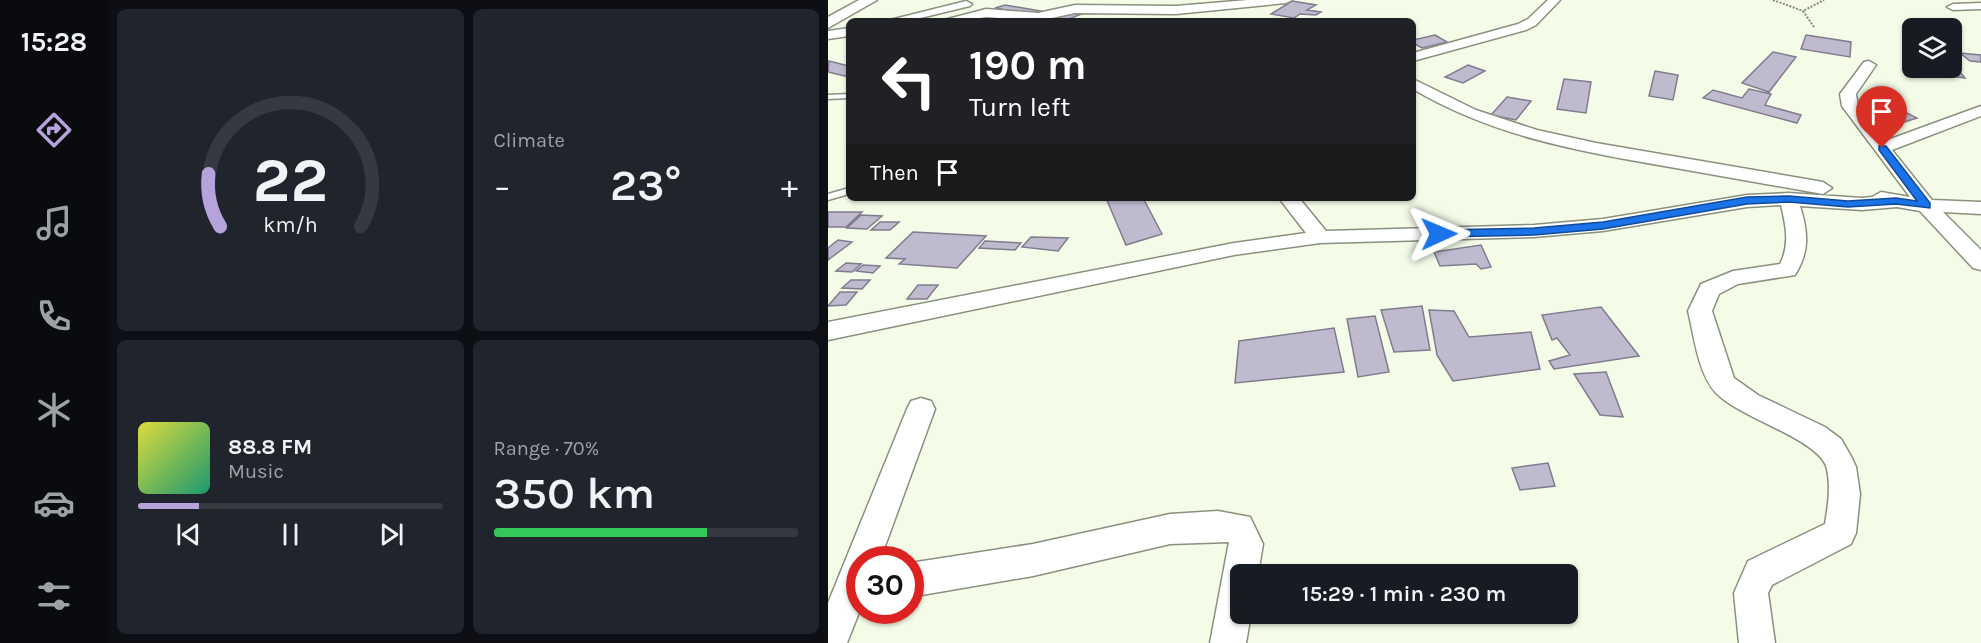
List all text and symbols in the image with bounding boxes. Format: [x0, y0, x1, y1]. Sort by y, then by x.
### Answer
map controls [1902, 18, 1962, 78]
button: layers [1902, 18, 1962, 78]
text: 15:28 [21, 26, 87, 58]
text: 190 m [969, 40, 1087, 90]
icon: left [870, 42, 948, 120]
pin [1856, 86, 1907, 148]
text: Turn left [969, 91, 1070, 123]
icon: arrive [1865, 95, 1898, 128]
icon: directions [33, 109, 75, 151]
text: Climate [494, 129, 565, 152]
text: 22 [252, 144, 328, 217]
icon: arrive [931, 156, 964, 189]
text: 23° [610, 159, 681, 211]
text: Then [870, 160, 919, 186]
text: − [494, 167, 511, 205]
text: + [781, 167, 798, 205]
icon: music [33, 202, 75, 244]
position arrow [1407, 202, 1471, 266]
text: km/h [263, 212, 317, 237]
icon: phone [33, 295, 75, 337]
icon: climate [33, 389, 75, 431]
text: 88.8 FM [228, 434, 312, 460]
text: Range · 70% [494, 437, 599, 460]
text: Music [228, 460, 284, 483]
text: 350 km [494, 467, 655, 519]
icon: car [33, 482, 75, 524]
icon: previous [172, 518, 205, 551]
icon: pause [274, 518, 307, 551]
icon: next [375, 518, 408, 551]
speed limit sign: 30 [846, 546, 924, 624]
icon: filters [33, 575, 75, 617]
text: 15:29 · 1 min · 230 m [1302, 581, 1506, 607]

